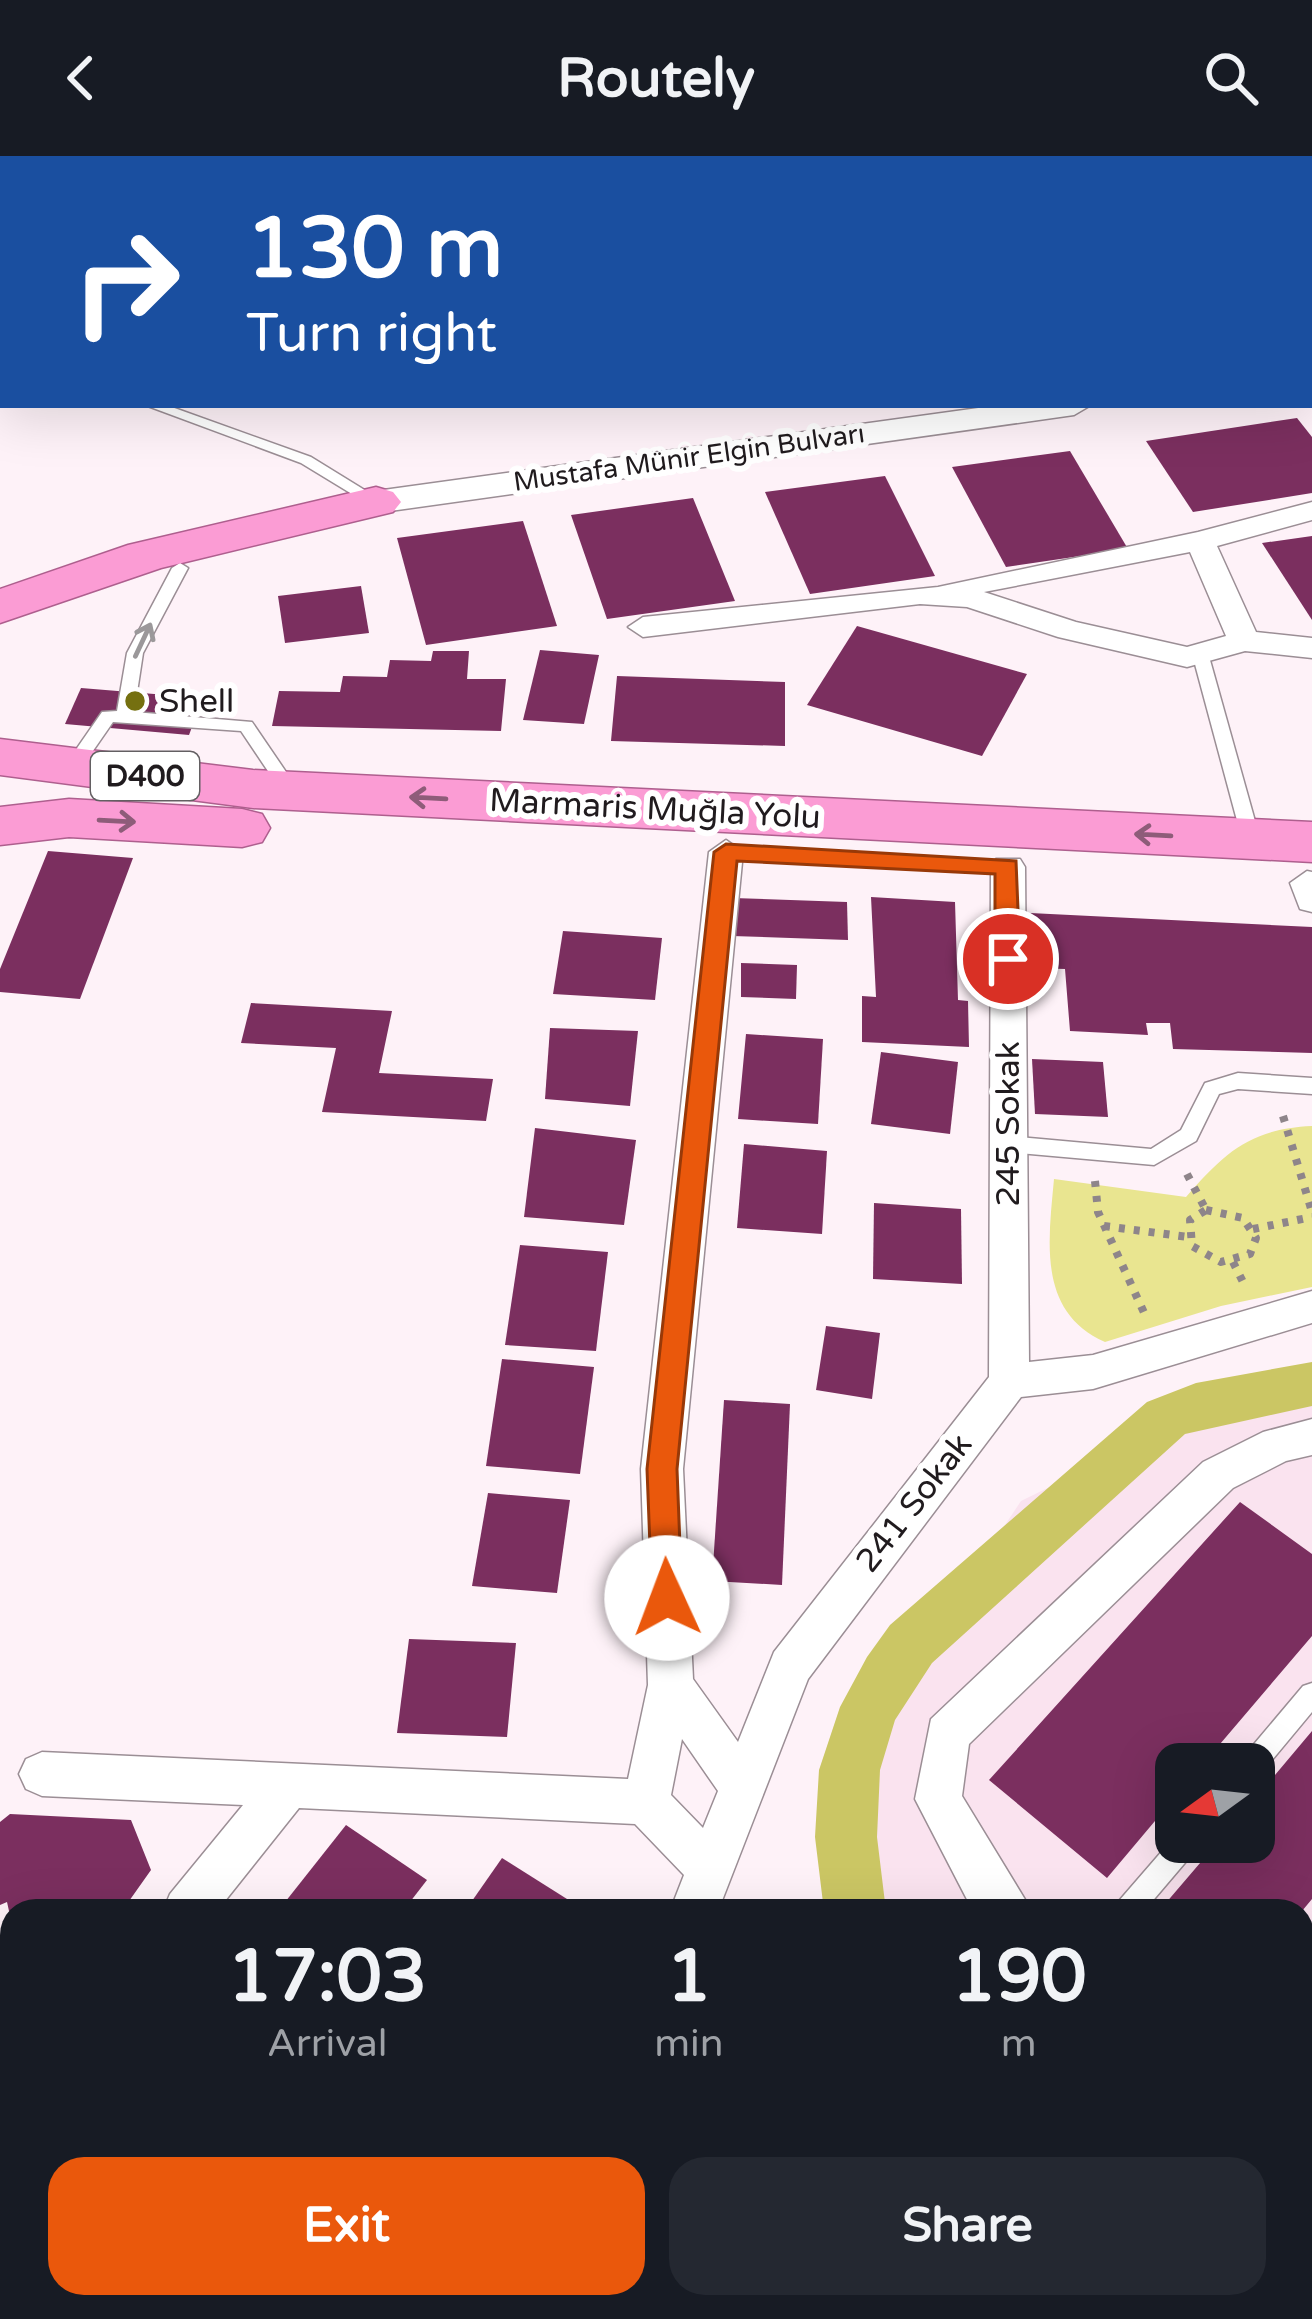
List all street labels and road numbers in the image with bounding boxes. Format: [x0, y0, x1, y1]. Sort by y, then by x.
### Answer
street label: Mustafa Münir Elgin Bulvarı [511, 417, 867, 499]
road number: D400 [91, 752, 199, 800]
street label: Marmaris Muğla Yolu [488, 781, 822, 837]
street label: 245 Sokak [989, 1041, 1028, 1207]
street label: 241 Sokak [848, 1426, 980, 1580]

